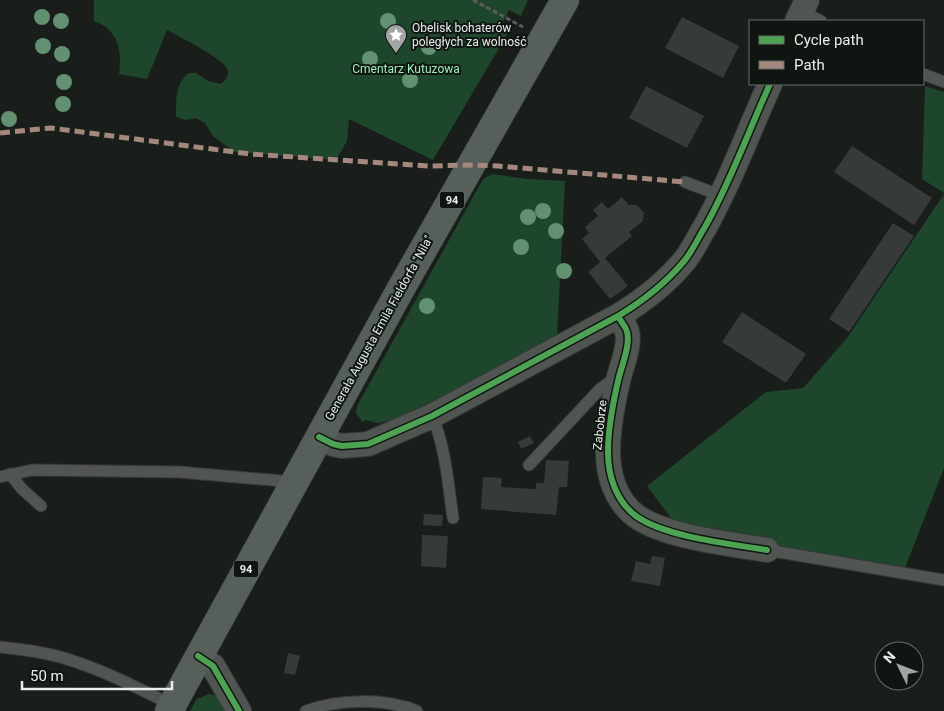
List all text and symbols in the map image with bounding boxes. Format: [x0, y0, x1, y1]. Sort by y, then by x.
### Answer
legend [749, 20, 924, 85]
place label: Obelisk bohaterów poległych za wolność [412, 21, 527, 49]
place icon: Obelisk bohaterów poległych za wolność [384, 23, 408, 54]
text: Cycle path [794, 31, 864, 49]
text: Path [794, 56, 825, 74]
park label: Cmentarz Kutuzowa [352, 62, 460, 76]
road number: 94 [440, 192, 464, 208]
street label: Generała Augusta Emila Fieldorfa "Nila" [322, 233, 436, 423]
street label: Zabobrze [590, 399, 610, 451]
road number: 94 [234, 560, 258, 578]
north arrow [874, 641, 924, 691]
text: N [880, 648, 899, 666]
scale bar [22, 658, 172, 690]
text: 50 m [30, 667, 64, 685]

